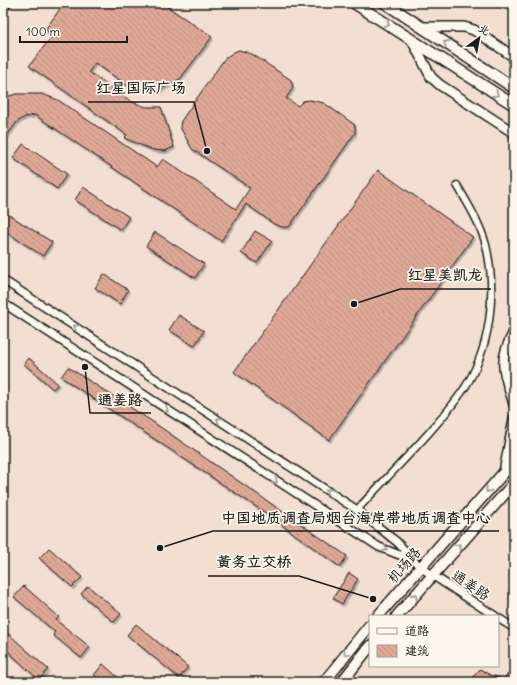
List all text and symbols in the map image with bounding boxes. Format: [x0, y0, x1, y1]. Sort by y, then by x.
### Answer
scale bar [20, 18, 127, 44]
north arrow [459, 18, 499, 58]
one-way arrow [383, 19, 390, 27]
text: 北 [476, 21, 493, 38]
text: 100 m [26, 24, 60, 39]
one-way arrow [443, 41, 450, 48]
callout: 红星国际广场 [88, 75, 194, 102]
text: 红星国际广场 [96, 78, 186, 97]
one-way arrow [492, 89, 499, 96]
callout: 红星美凯龙 [400, 262, 491, 289]
text: 红星美凯龙 [407, 265, 483, 284]
one-way arrow [73, 324, 80, 331]
callout: 通姜路 [90, 386, 151, 413]
text: 通姜路 [97, 390, 143, 409]
one-way arrow [162, 405, 169, 413]
one-way arrow [216, 417, 223, 425]
one-way arrow [271, 476, 278, 483]
one-way arrow [486, 486, 493, 493]
one-way arrow [325, 488, 332, 496]
callout: 中国地质调查局烟台海岸带地质调查中心 [213, 504, 499, 531]
text: 中国地质调查局烟台海岸带地质调查中心 [221, 508, 491, 527]
street label: 机场路 [383, 543, 425, 587]
one-way arrow [454, 544, 461, 551]
one-way arrow [382, 545, 389, 553]
callout: 黄务立交桥 [208, 549, 299, 576]
text: 黄务立交桥 [216, 552, 292, 571]
street label: 通姜路 [448, 566, 494, 604]
one-way arrow [410, 593, 418, 601]
legend [369, 615, 499, 667]
text: 道路 [405, 623, 429, 638]
text: 建筑 [405, 643, 429, 658]
one-way arrow [344, 649, 351, 656]

